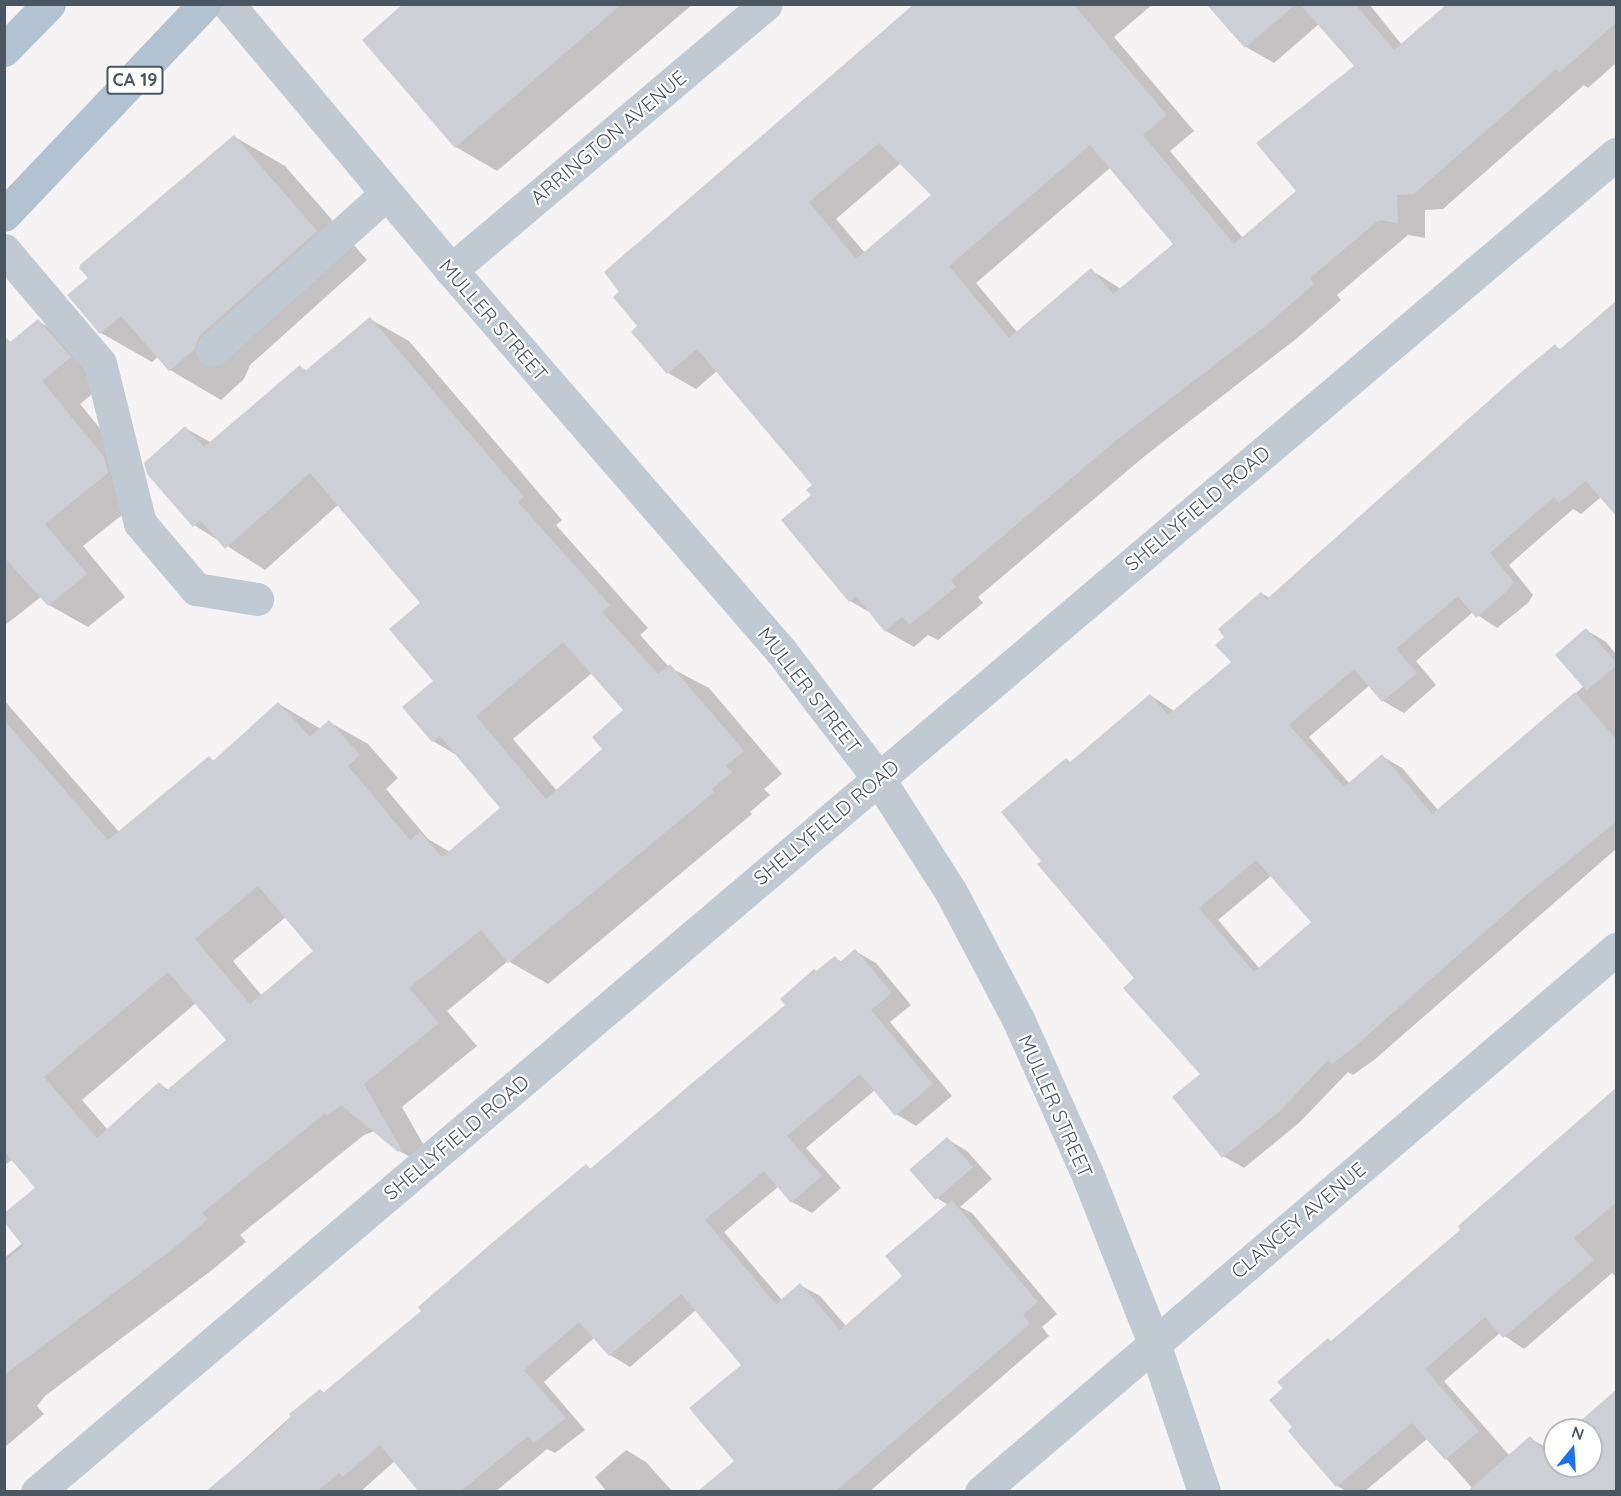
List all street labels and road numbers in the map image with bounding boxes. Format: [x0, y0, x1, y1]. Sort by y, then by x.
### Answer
road number: CA 19 [105, 65, 165, 95]
street label: ARRINGTON AVENUE [525, 65, 691, 209]
street label: MULLER STREET [434, 254, 554, 386]
street label: SHELLYFIELD ROAD [1120, 440, 1274, 576]
street label: MULLER STREET [753, 622, 867, 758]
street label: SHELLYFIELD ROAD [749, 754, 903, 890]
street label: MULLER STREET [1014, 1031, 1098, 1181]
street label: SHELLYFIELD ROAD [379, 1069, 533, 1205]
street label: CLANCEY AVENUE [1226, 1157, 1370, 1283]

